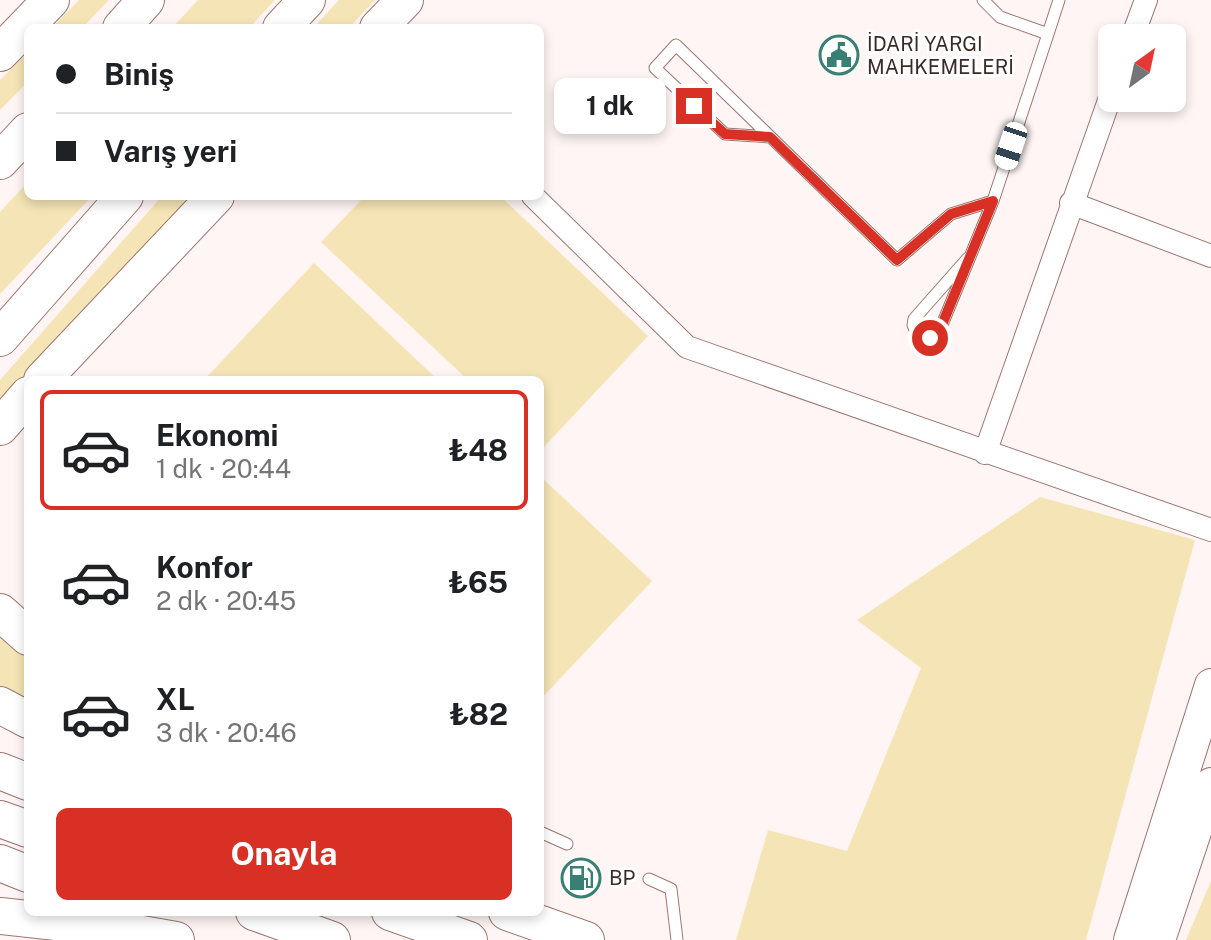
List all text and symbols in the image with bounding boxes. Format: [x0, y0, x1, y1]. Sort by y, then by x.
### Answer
north arrow [1098, 24, 1186, 112]
map controls [1098, 24, 1186, 112]
place label: İDARİ YARGI MAHKEMELERİ [867, 32, 1014, 79]
public building icon: İDARİ YARGI MAHKEMELERİ [818, 34, 860, 76]
text: Biniş [104, 56, 174, 92]
callout: 1 dk [554, 78, 666, 134]
route end [676, 88, 712, 124]
text: 1 dk [586, 90, 634, 121]
car [992, 119, 1030, 173]
text: Varış yeri [104, 133, 237, 169]
route start [912, 320, 948, 356]
icon: car [60, 414, 132, 486]
text: Ekonomi [156, 417, 279, 453]
text: ₺48 [449, 432, 508, 468]
text: 1 dk · 20:44 [156, 453, 291, 484]
icon: car [60, 546, 132, 618]
text: Konfor [156, 549, 253, 585]
text: ₺65 [448, 564, 508, 600]
text: 2 dk · 20:45 [156, 585, 296, 616]
icon: car [60, 678, 132, 750]
text: XL [156, 681, 195, 717]
text: ₺82 [449, 696, 508, 732]
text: 3 dk · 20:46 [156, 717, 297, 748]
button: Onayla [56, 808, 512, 900]
fuel station icon: BP [560, 857, 602, 899]
place label: BP [609, 866, 636, 890]

